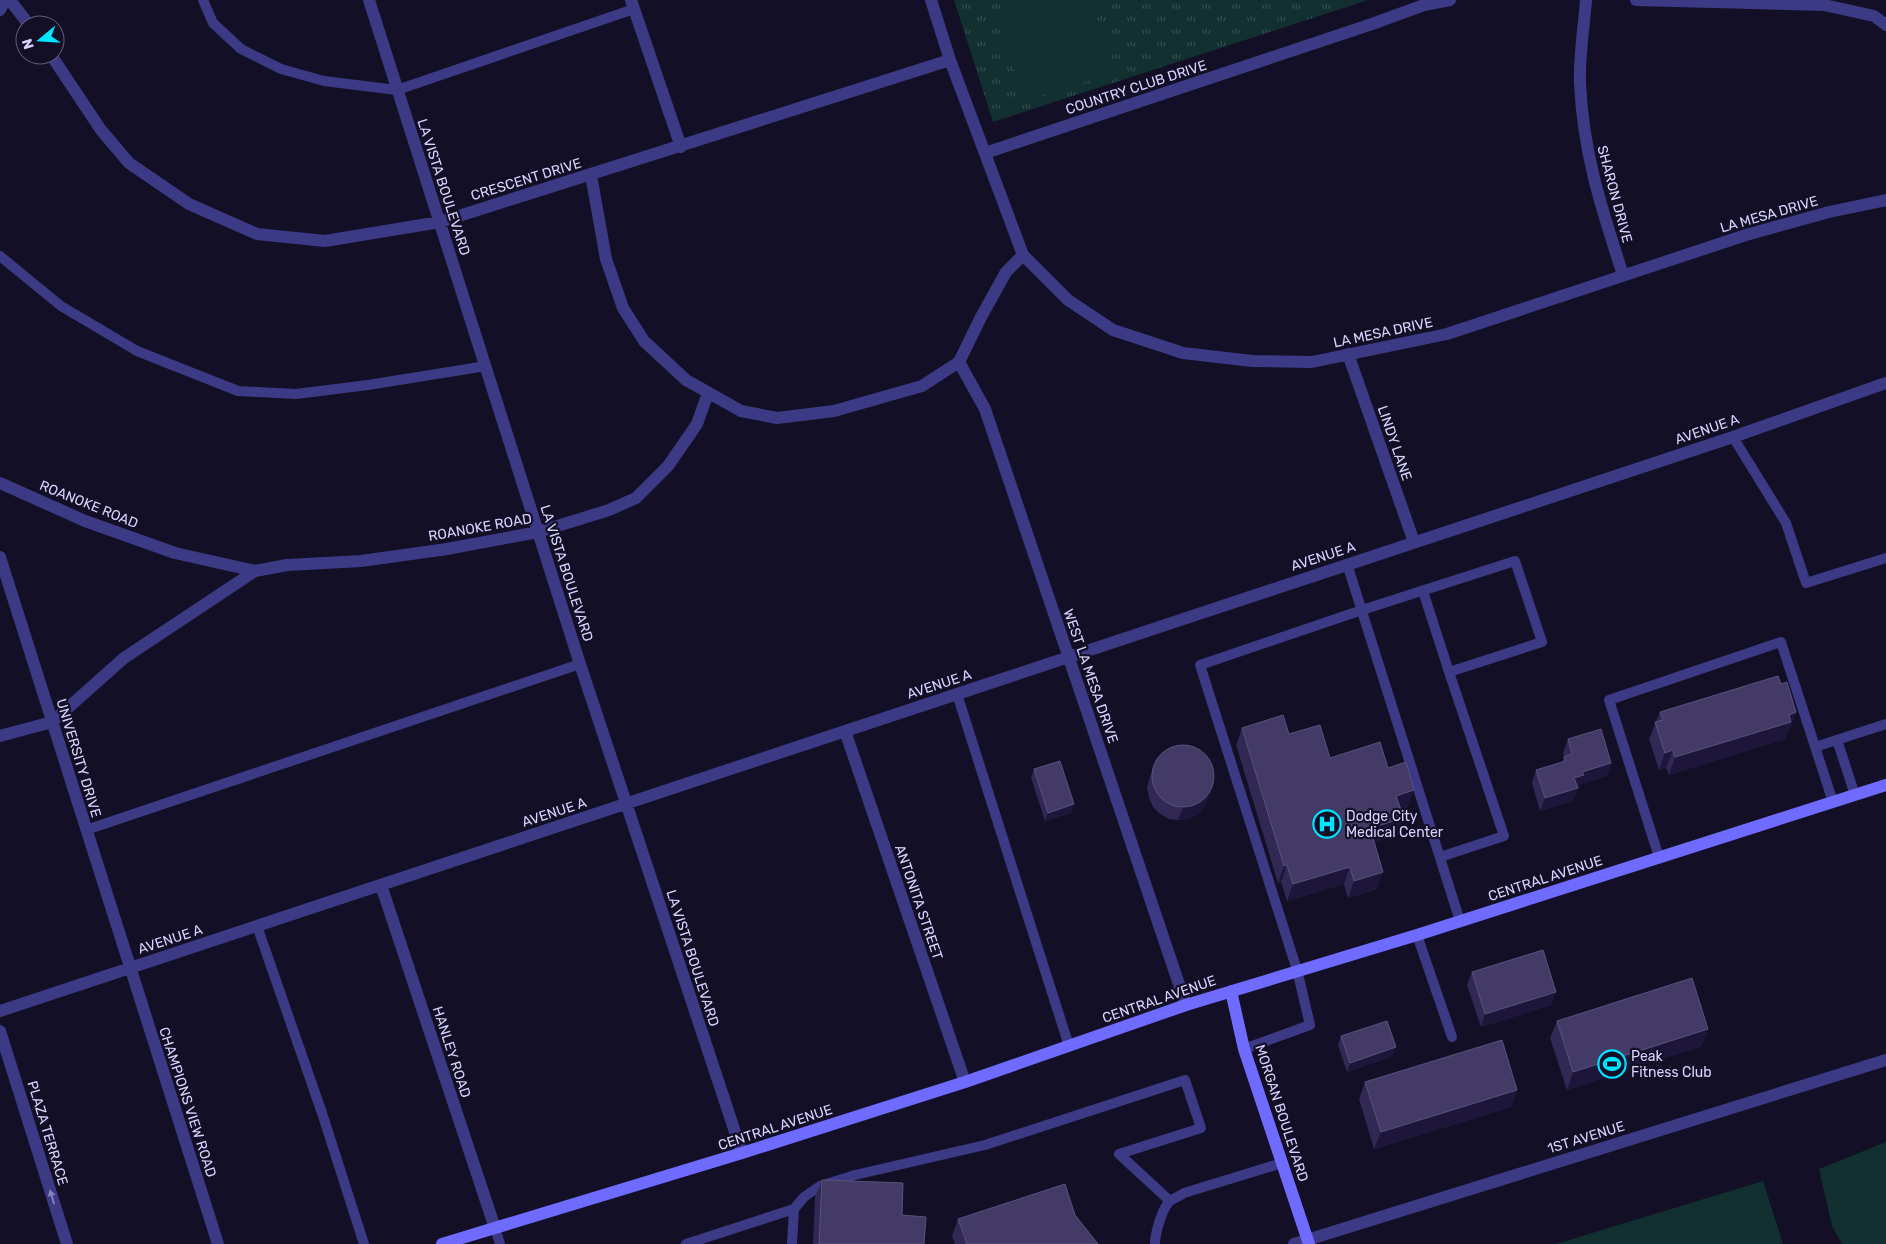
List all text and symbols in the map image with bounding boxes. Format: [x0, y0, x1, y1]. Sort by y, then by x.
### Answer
north arrow [15, 15, 65, 65]
text: N [18, 36, 38, 51]
street label: COUNTRY CLUB DRIVE [1064, 57, 1209, 118]
street label: LA VISTA BOULEVARD [413, 117, 474, 258]
street label: SHARON DRIVE [1593, 144, 1636, 245]
street label: CRESCENT DRIVE [469, 155, 583, 204]
street label: LA MESA DRIVE [1718, 192, 1820, 237]
street label: LA MESA DRIVE [1332, 314, 1434, 351]
street label: LINDY LANE [1374, 403, 1415, 483]
street label: AVENUE A [1673, 410, 1742, 448]
street label: ROANOKE ROAD [37, 477, 141, 532]
street label: LA VISTA BOULEVARD [536, 503, 597, 644]
street label: ROANOKE ROAD [427, 510, 533, 545]
street label: AVENUE A [1289, 538, 1358, 575]
street label: WEST LA MESA DRIVE [1060, 607, 1121, 745]
street label: AVENUE A [905, 666, 974, 703]
street label: UNIVERSITY DRIVE [52, 697, 105, 820]
street label: AVENUE A [520, 794, 589, 831]
place label: Dodge City Medical Center [1346, 808, 1444, 841]
hospital icon: Dodge City Medical Center [1312, 809, 1342, 839]
street label: ANTONITA STREET [891, 842, 946, 962]
street label: CENTRAL AVENUE [1486, 852, 1604, 905]
street label: LA VISTA BOULEVARD [662, 888, 723, 1029]
street label: AVENUE A [136, 921, 205, 958]
street label: CENTRAL AVENUE [1100, 972, 1218, 1027]
street label: HANLEY ROAD [429, 1004, 474, 1100]
street label: CHAMPIONS VIEW ROAD [155, 1025, 220, 1179]
street label: MORGAN BOULEVARD [1251, 1042, 1312, 1184]
place label: Peak Fitness Club [1631, 1048, 1712, 1081]
sports icon: Peak Fitness Club [1597, 1049, 1627, 1079]
street label: PLAZA TERRACE [24, 1079, 72, 1188]
street label: CENTRAL AVENUE [716, 1101, 834, 1154]
street label: 1ST AVENUE [1546, 1118, 1627, 1157]
one-way arrow [48, 1190, 55, 1205]

